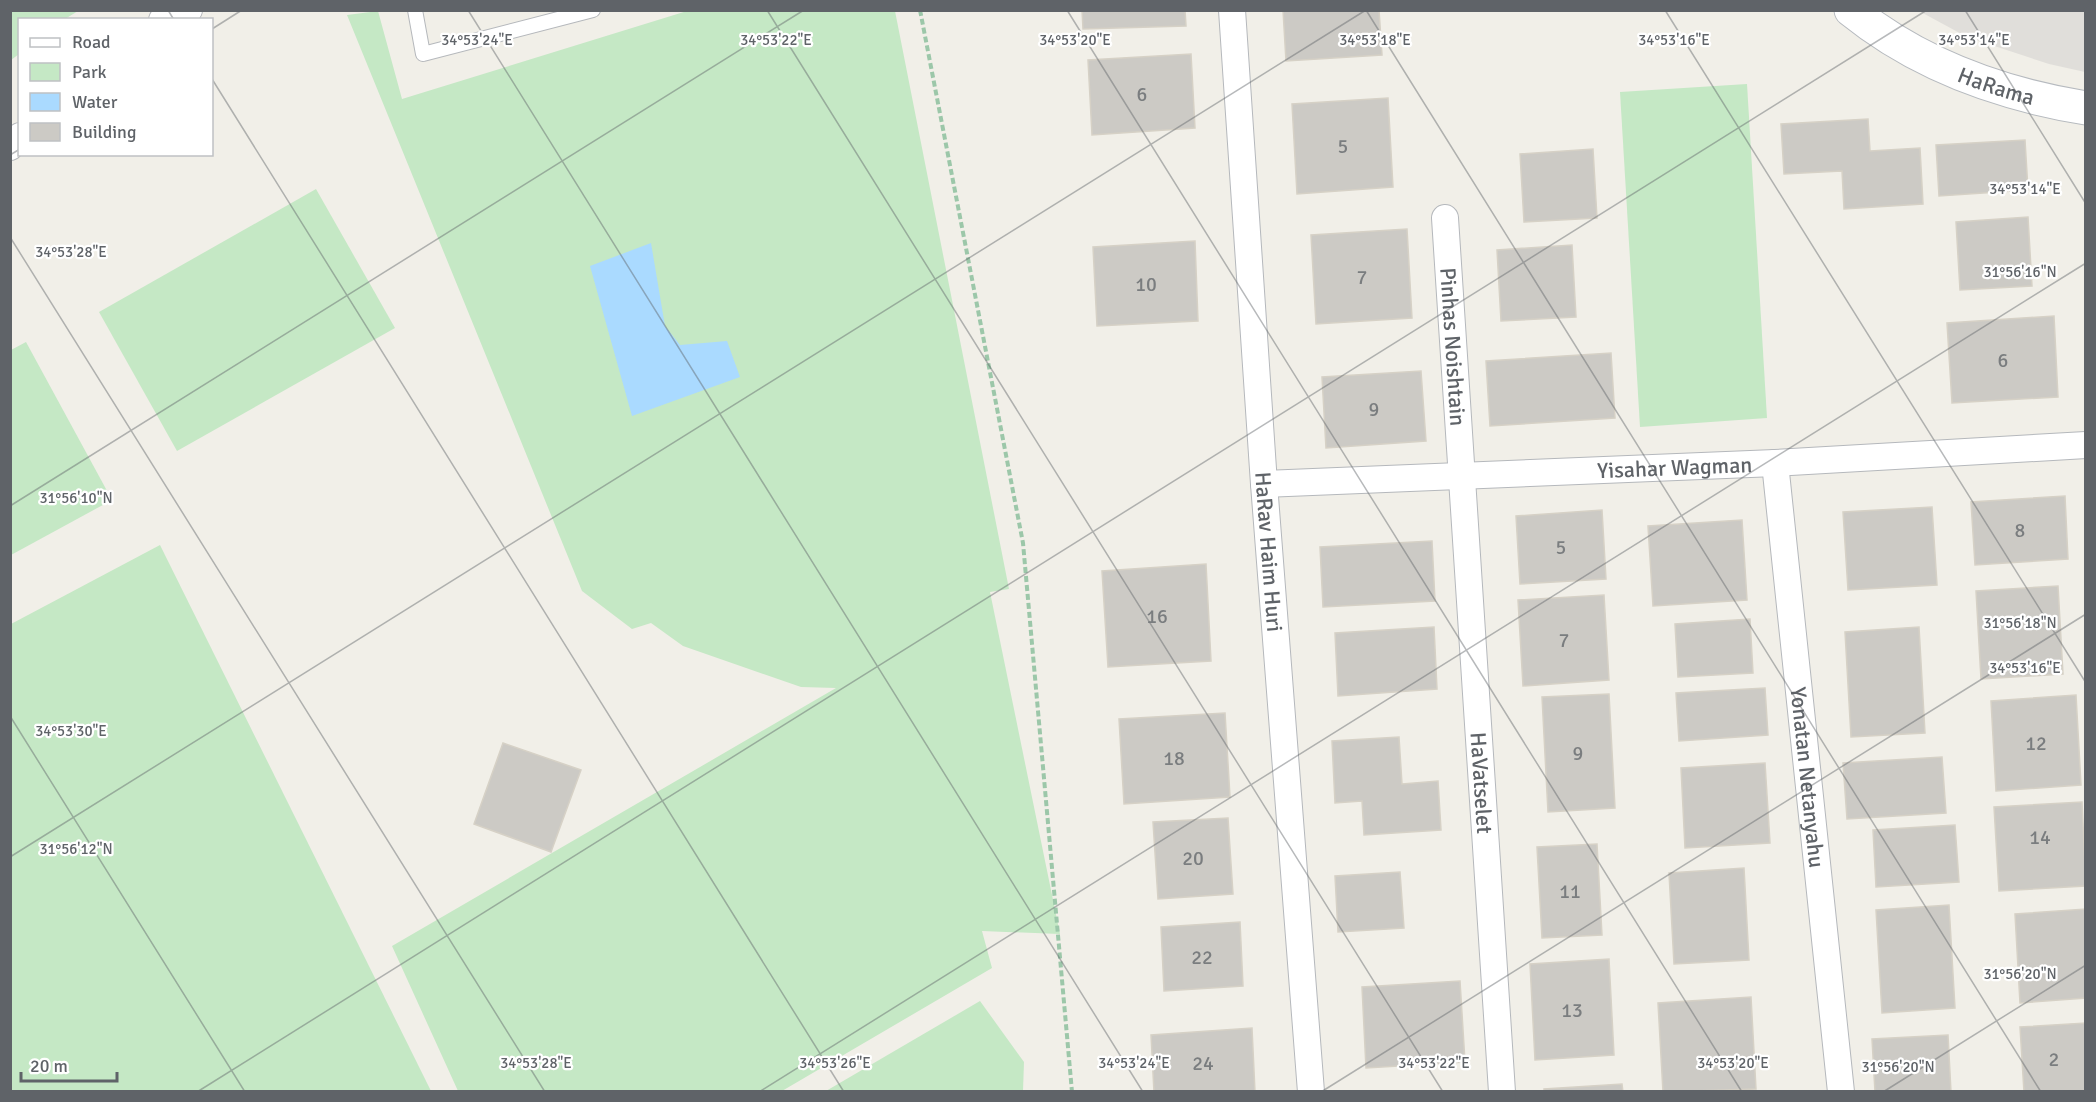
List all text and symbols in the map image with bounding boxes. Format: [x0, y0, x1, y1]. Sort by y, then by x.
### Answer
legend [18, 18, 213, 156]
text: Road [72, 31, 111, 53]
text: 34°53'24"E [441, 31, 513, 49]
text: 34°53'22"E [740, 31, 812, 49]
text: 34°53'20"E [1039, 31, 1111, 49]
text: 34°53'18"E [1339, 31, 1411, 49]
text: 34°53'16"E [1638, 31, 1710, 49]
text: 34°53'14"E [1938, 31, 2010, 49]
text: Park [72, 61, 107, 83]
street label: HaRama [1954, 61, 2037, 111]
house number: 6 [1137, 82, 1147, 107]
text: Water [72, 91, 118, 113]
text: Building [72, 121, 136, 143]
house number: 5 [1338, 134, 1348, 159]
text: 34°53'14"E [1989, 180, 2061, 198]
text: 34°53'28"E [35, 243, 107, 261]
text: 31°56'16"N [1983, 263, 2057, 281]
house number: 7 [1357, 265, 1367, 290]
street label: Pinhas Noishtain [1434, 267, 1472, 427]
house number: 10 [1135, 272, 1157, 297]
house number: 6 [1998, 348, 2008, 373]
house number: 9 [1369, 397, 1379, 422]
street label: Yisahar Wagman [1597, 451, 1753, 484]
street label: HaRav Haim Huri [1249, 471, 1288, 633]
text: 31°56'10"N [39, 489, 113, 507]
house number: 8 [2015, 518, 2025, 543]
house number: 5 [1556, 535, 1566, 560]
house number: 16 [1146, 604, 1168, 629]
text: 31°56'18"N [1983, 614, 2057, 632]
house number: 7 [1559, 628, 1569, 653]
text: 34°53'16"E [1989, 659, 2061, 677]
street label: Yonatan Netanyahu [1785, 686, 1830, 869]
text: 34°53'30"E [35, 722, 107, 740]
street label: HaVatselet [1465, 731, 1498, 835]
house number: 12 [2025, 731, 2047, 756]
house number: 9 [1573, 741, 1583, 766]
house number: 18 [1163, 746, 1185, 771]
house number: 14 [2029, 825, 2051, 850]
text: 31°56'12"N [39, 840, 113, 858]
house number: 20 [1182, 846, 1204, 871]
house number: 11 [1559, 879, 1581, 904]
house number: 22 [1191, 945, 1213, 970]
text: 31°56'20"N [1983, 965, 2057, 983]
house number: 13 [1561, 998, 1583, 1023]
scale bar [21, 1045, 117, 1083]
house number: 2 [2049, 1047, 2059, 1072]
house number: 24 [1192, 1051, 1214, 1076]
text: 34°53'28"E [500, 1054, 572, 1072]
text: 34°53'26"E [799, 1054, 871, 1072]
text: 34°53'24"E [1098, 1054, 1170, 1072]
text: 34°53'22"E [1398, 1054, 1470, 1072]
text: 34°53'20"E [1697, 1054, 1769, 1072]
text: 20 m [30, 1055, 68, 1077]
text: 31°56'20"N [1861, 1058, 1935, 1076]

